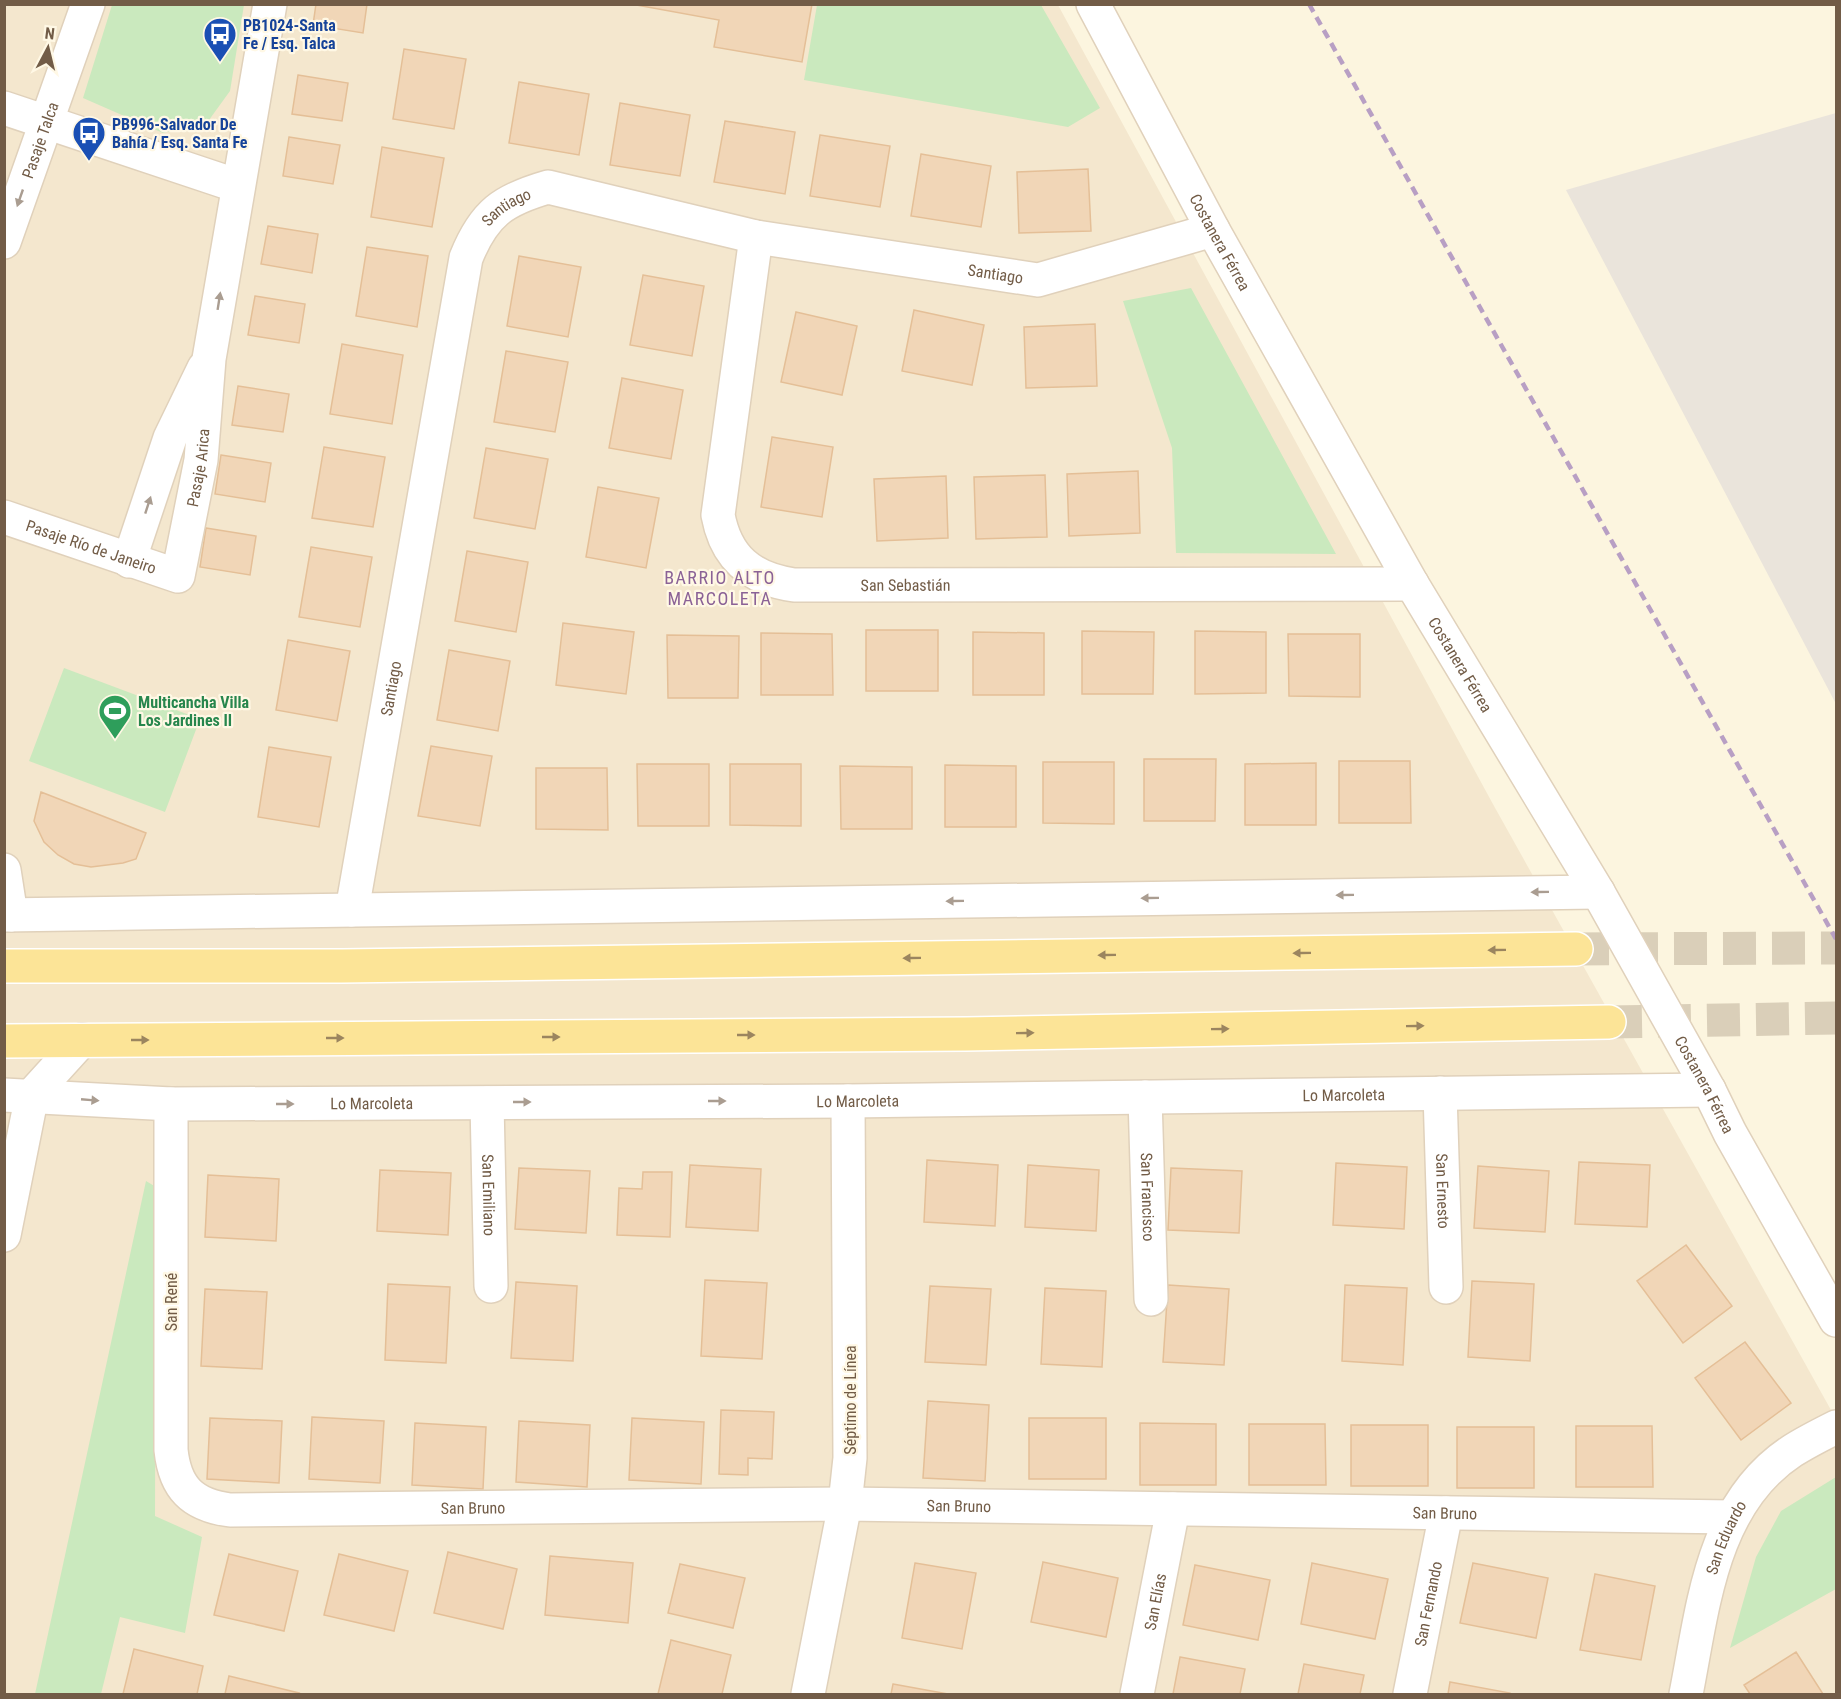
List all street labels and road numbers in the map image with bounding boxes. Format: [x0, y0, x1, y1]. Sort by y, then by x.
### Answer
street label: Pasaje Talca [18, 100, 63, 181]
street label: Santiago [478, 184, 533, 230]
street label: Costanera Férrea [1186, 191, 1254, 294]
street label: Santiago [966, 260, 1024, 288]
street label: Pasaje Arica [183, 428, 213, 509]
street label: Pasaje Río de Janeiro [23, 516, 159, 578]
street label: San Sebastián [861, 576, 950, 595]
street label: Costanera Férrea [1424, 614, 1496, 716]
street label: Santiago [377, 659, 405, 718]
street label: Costanera Férrea [1671, 1033, 1738, 1137]
street label: Lo Marcoleta [1302, 1085, 1385, 1105]
street label: Lo Marcoleta [816, 1091, 899, 1111]
street label: Lo Marcoleta [330, 1094, 413, 1113]
street label: San Francisco [1137, 1152, 1158, 1242]
street label: San Ernesto [1432, 1153, 1453, 1229]
street label: San Emiliano [478, 1154, 499, 1236]
street label: San René [162, 1273, 181, 1331]
street label: Séptimo de Línea [841, 1345, 860, 1455]
street label: San Bruno [927, 1496, 991, 1516]
street label: San Eduardo [1702, 1497, 1751, 1577]
street label: San Bruno [441, 1498, 505, 1518]
street label: San Bruno [1413, 1503, 1477, 1523]
street label: San Fernando [1411, 1560, 1446, 1648]
street label: San Elías [1141, 1572, 1170, 1632]

